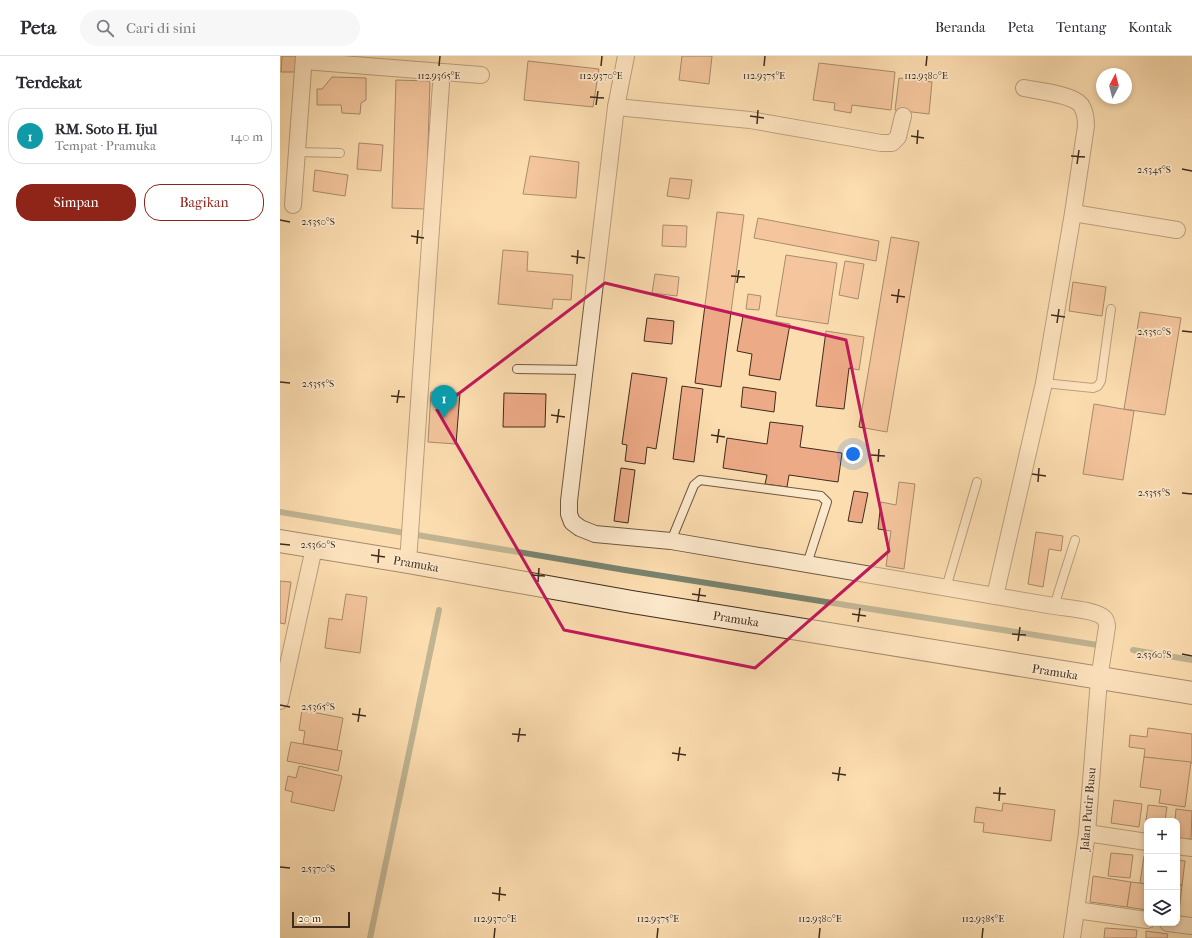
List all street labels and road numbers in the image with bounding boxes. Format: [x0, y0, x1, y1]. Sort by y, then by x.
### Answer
street label: Pramuka [392, 553, 440, 575]
street label: Pramuka [712, 608, 760, 630]
street label: Pramuka [1031, 661, 1079, 683]
street label: Jalan Putir Busu [1077, 767, 1099, 852]

